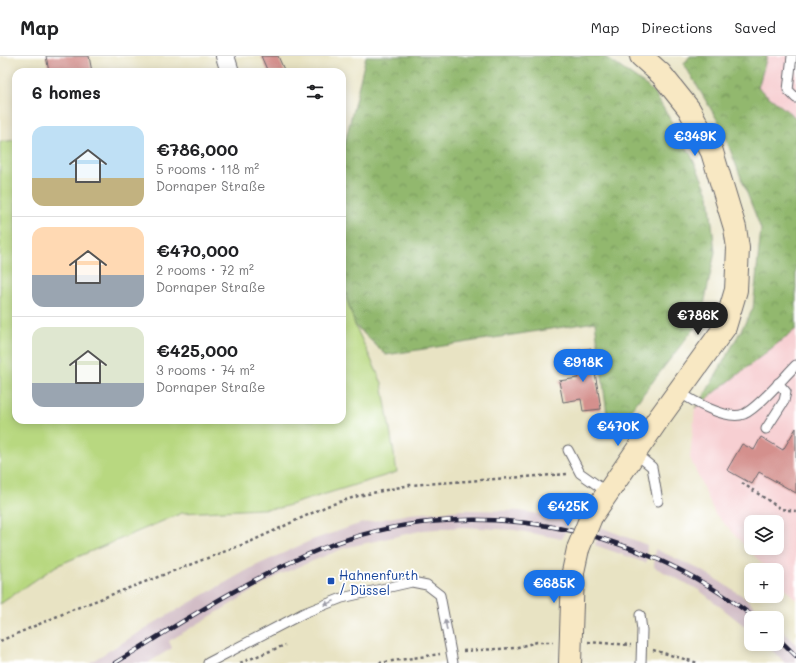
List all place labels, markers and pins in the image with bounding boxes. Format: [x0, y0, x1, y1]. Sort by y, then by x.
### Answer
pin: €349K [667, 123, 723, 157]
pin: €786K [670, 302, 726, 336]
pin: €918K [555, 349, 611, 383]
pin: €470K [590, 413, 646, 447]
pin: €425K [540, 493, 596, 527]
place label: Hahnenfurth / Düssel [339, 566, 418, 598]
pin: €685K [526, 570, 582, 604]
marker: Hahnenfurth / Düssel [326, 576, 336, 586]

